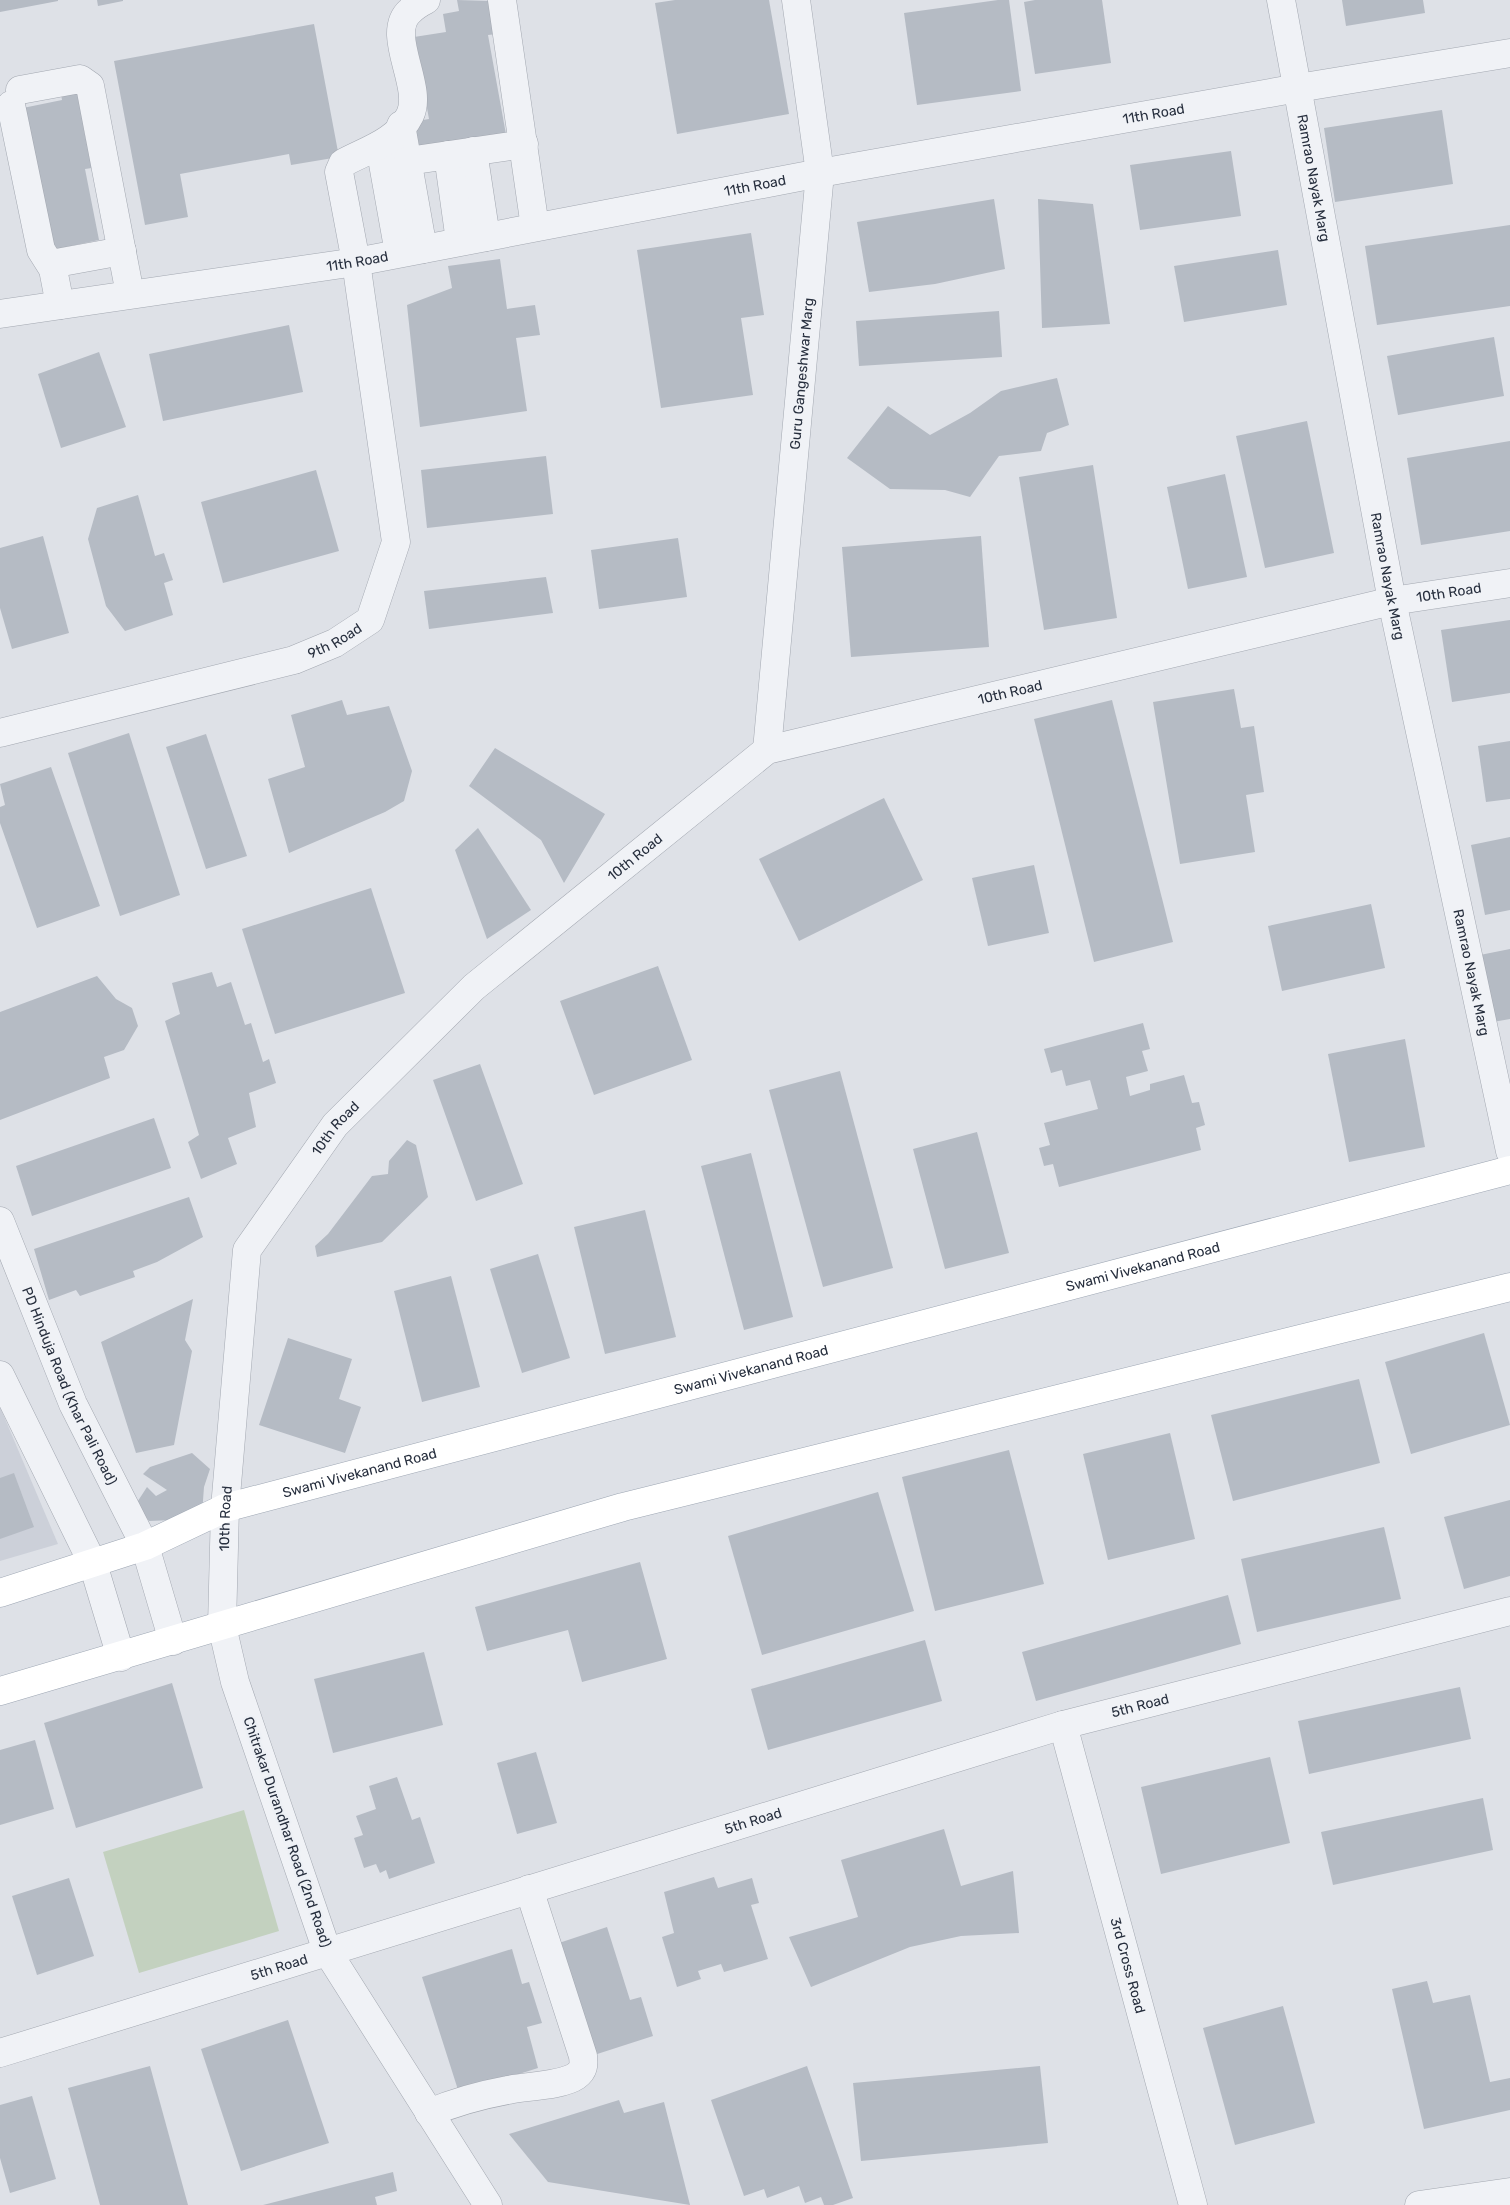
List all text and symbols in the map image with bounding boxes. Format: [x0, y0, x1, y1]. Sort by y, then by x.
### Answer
street label: 11th Road [1121, 100, 1186, 128]
street label: Ramrao Nayak Marg [1294, 113, 1334, 243]
street label: 11th Road [723, 171, 787, 200]
street label: 11th Road [325, 248, 390, 275]
street label: Guru Gangeshwar Marg [786, 297, 817, 450]
street label: Ramrao Nayak Marg [1367, 511, 1409, 641]
street label: 10th Road [1415, 579, 1482, 606]
street label: 9th Road [305, 619, 365, 662]
street label: 10th Road [976, 676, 1044, 708]
street label: 10th Road [604, 830, 666, 884]
street label: Ramrao Nayak Marg [1450, 907, 1494, 1037]
street label: 10th Road [308, 1098, 363, 1159]
street label: Swami Vivekanand Road [1064, 1238, 1222, 1295]
street label: PD Hinduja Road (Khar Pali Road) [19, 1284, 121, 1488]
street label: Swami Vivekanand Road [672, 1341, 830, 1398]
street label: Swami Vivekanand Road [280, 1444, 438, 1501]
street label: 10th Road [215, 1485, 235, 1552]
street label: 5th Road [1109, 1690, 1171, 1721]
street label: Chitrakar Durandhar Road (2nd Road) [239, 1714, 335, 1950]
street label: 5th Road [722, 1804, 784, 1837]
street label: 3rd Cross Road [1107, 1915, 1149, 2015]
street label: 5th Road [248, 1950, 310, 1984]

